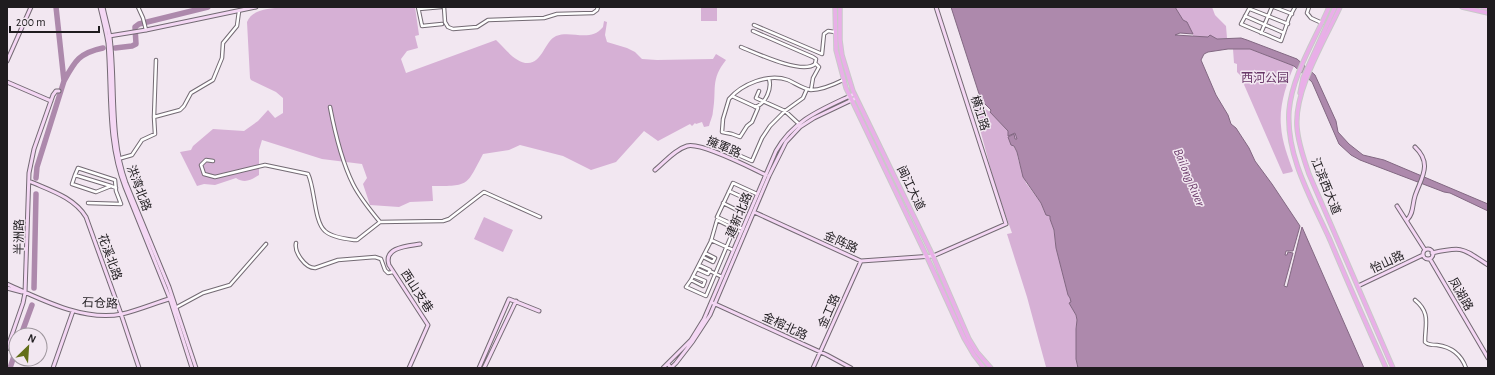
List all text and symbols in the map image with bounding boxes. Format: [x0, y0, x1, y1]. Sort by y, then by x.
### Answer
scale bar [10, 8, 99, 34]
text: 200 m [16, 16, 46, 28]
park label: 西河公园 [1241, 71, 1289, 84]
street label: 横江路 [969, 94, 992, 132]
street label: 擁軍路 [705, 134, 743, 160]
water label: Bailong River [1171, 147, 1207, 209]
street label: 江滨西大道 [1309, 156, 1344, 216]
street label: 洪湾北路 [125, 163, 154, 213]
street label: 闽江大道 [895, 163, 928, 212]
street label: 建新北路 [723, 190, 754, 239]
street label: 半洲路 [12, 219, 25, 255]
street label: 金阵路 [822, 228, 860, 255]
street label: 花溪北路 [96, 232, 125, 282]
street label: 怡山路 [1368, 248, 1406, 275]
street label: 西山支巷 [399, 268, 435, 314]
street label: 凤湖路 [1447, 275, 1476, 313]
street label: 金工路 [815, 292, 842, 330]
street label: 石仓路 [82, 295, 118, 310]
street label: 金榕北路 [761, 310, 810, 342]
north arrow [8, 327, 48, 367]
text: N [26, 332, 38, 345]

